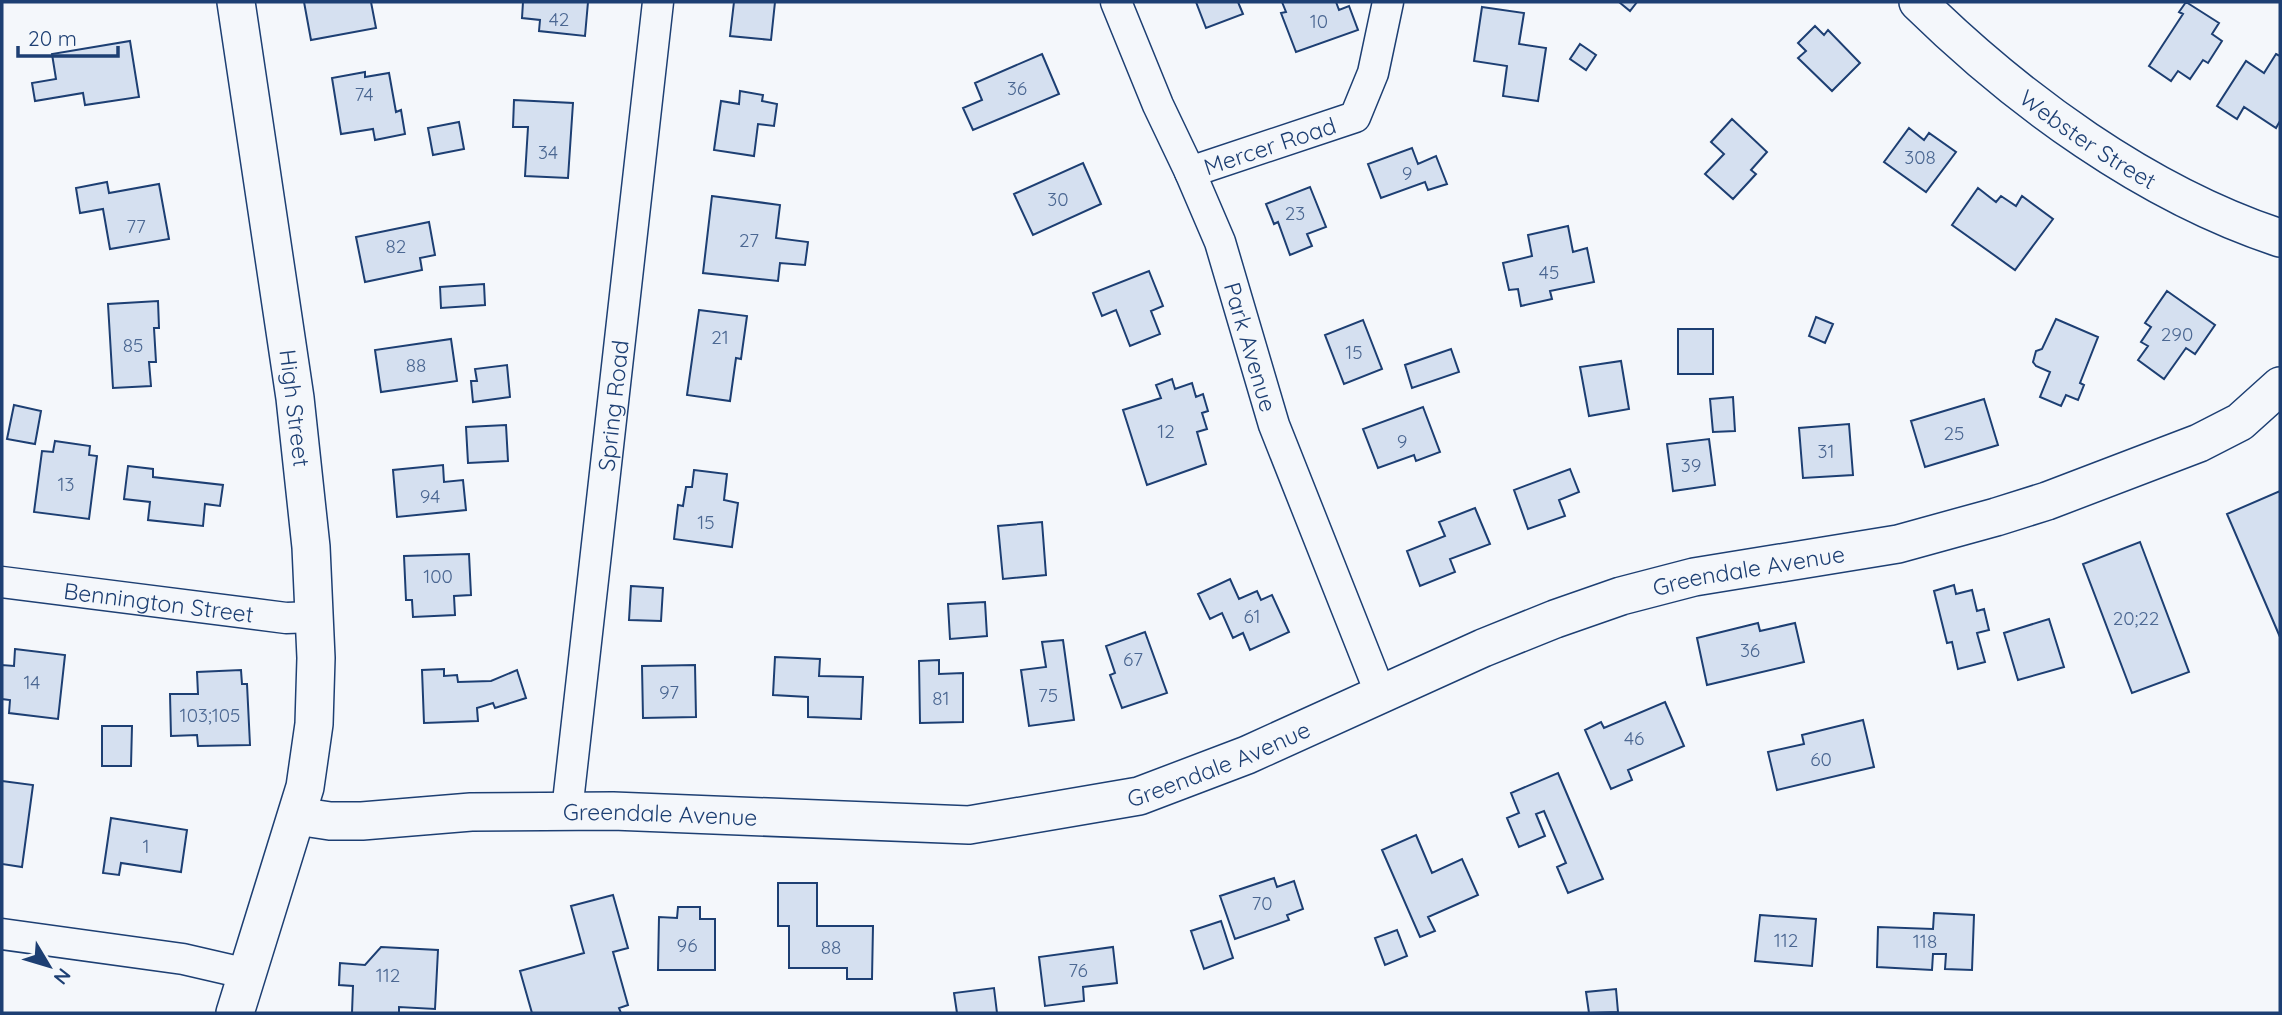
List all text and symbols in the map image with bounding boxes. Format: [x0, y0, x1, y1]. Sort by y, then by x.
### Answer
house number: 42 [549, 7, 569, 31]
house number: 10 [1310, 9, 1328, 33]
scale bar [18, 14, 117, 58]
text: 20 m [28, 25, 77, 51]
house number: 36 [1007, 76, 1027, 100]
house number: 74 [354, 82, 374, 106]
street label: Webster Street [2014, 83, 2162, 195]
street label: Mercer Road [1200, 110, 1340, 181]
house number: 34 [538, 140, 558, 164]
house number: 308 [1904, 145, 1936, 169]
house number: 9 [1402, 161, 1412, 185]
house number: 30 [1047, 187, 1069, 211]
house number: 23 [1285, 201, 1305, 225]
house number: 77 [126, 214, 146, 238]
house number: 27 [739, 228, 759, 252]
house number: 82 [386, 234, 406, 258]
house number: 45 [1539, 260, 1559, 284]
street label: Park Avenue [1218, 279, 1284, 415]
house number: 290 [2161, 322, 2193, 346]
house number: 21 [711, 325, 729, 349]
house number: 85 [123, 333, 143, 357]
street label: Spring Road [591, 338, 634, 473]
house number: 15 [1345, 340, 1363, 364]
street label: High Street [273, 348, 317, 469]
house number: 88 [406, 353, 426, 377]
house number: 12 [1157, 419, 1175, 443]
house number: 25 [1944, 421, 1964, 445]
house number: 9 [1397, 429, 1407, 453]
house number: 31 [1818, 439, 1835, 463]
house number: 39 [1681, 453, 1701, 477]
house number: 13 [58, 472, 75, 496]
house number: 94 [420, 484, 440, 508]
house number: 15 [697, 510, 715, 534]
street label: Greendale Avenue [1649, 538, 1847, 602]
house number: 100 [423, 564, 453, 588]
street label: Bennington Street [62, 575, 256, 628]
house number: 61 [1243, 604, 1261, 628]
house number: 20;22 [2113, 606, 2159, 630]
house number: 36 [1740, 638, 1760, 662]
house number: 67 [1123, 647, 1143, 671]
house number: 14 [24, 670, 40, 694]
house number: 97 [659, 680, 679, 704]
house number: 75 [1038, 683, 1058, 707]
house number: 81 [932, 686, 950, 710]
house number: 103;105 [180, 703, 240, 727]
street label: Greendale Avenue [1125, 714, 1314, 812]
house number: 46 [1624, 726, 1644, 750]
house number: 60 [1810, 747, 1832, 771]
street label: Greendale Avenue [563, 796, 758, 831]
house number: 1 [142, 834, 150, 858]
house number: 70 [1251, 891, 1273, 915]
house number: 112 [1774, 928, 1798, 952]
house number: 118 [1913, 929, 1937, 953]
north arrow [14, 931, 84, 1001]
house number: 96 [677, 933, 697, 957]
house number: 88 [821, 935, 841, 959]
house number: 76 [1068, 958, 1088, 982]
house number: 112 [376, 963, 400, 987]
text: N [49, 964, 76, 989]

